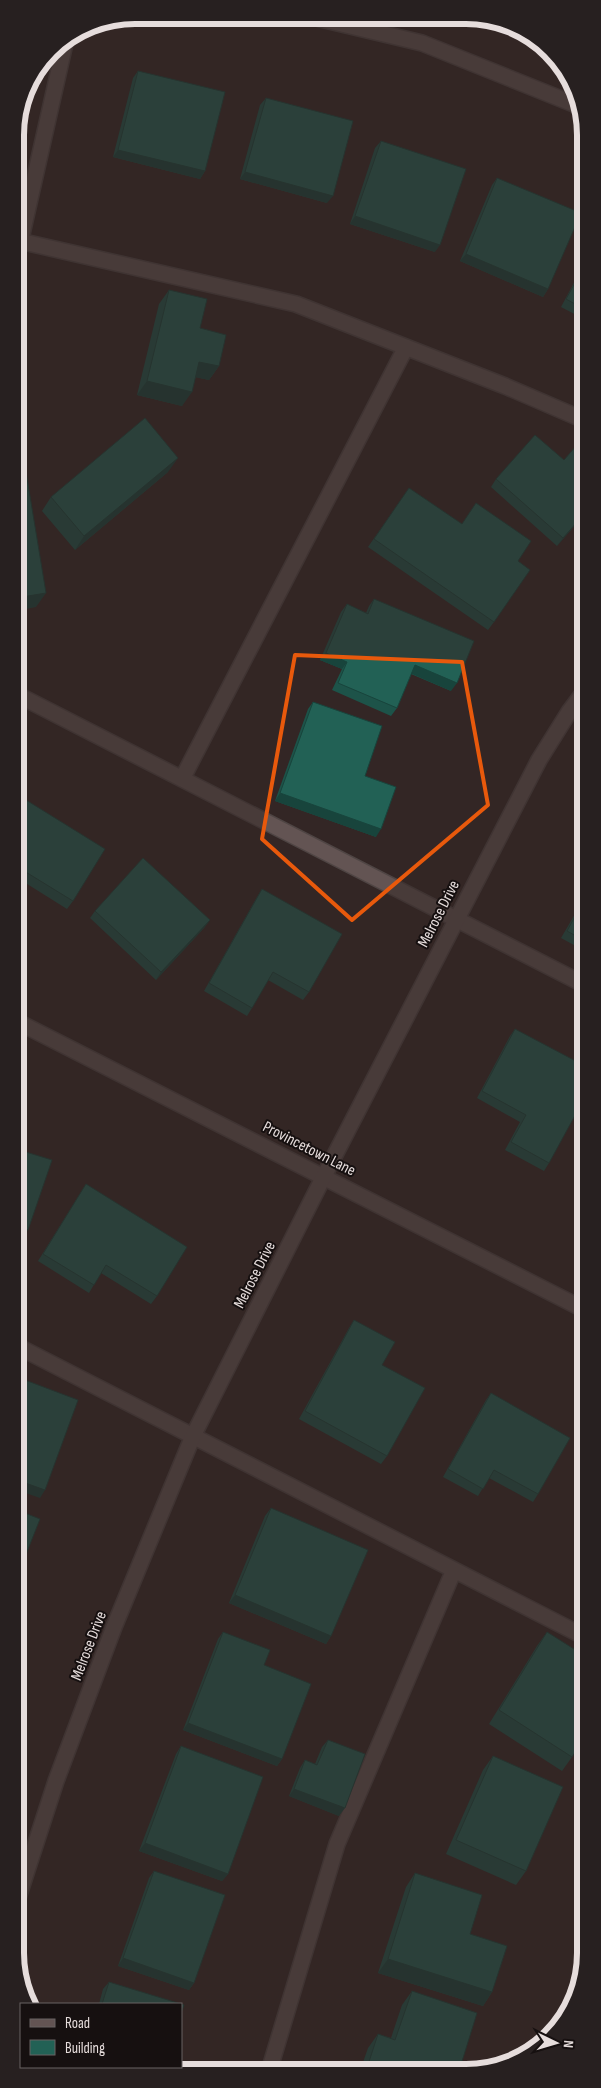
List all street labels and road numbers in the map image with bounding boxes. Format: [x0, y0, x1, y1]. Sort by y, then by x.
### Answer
street label: Melrose Drive [414, 877, 464, 951]
street label: Provincetown Lane [260, 1118, 358, 1180]
street label: Melrose Drive [230, 1238, 280, 1312]
street label: Melrose Drive [67, 1609, 111, 1683]

